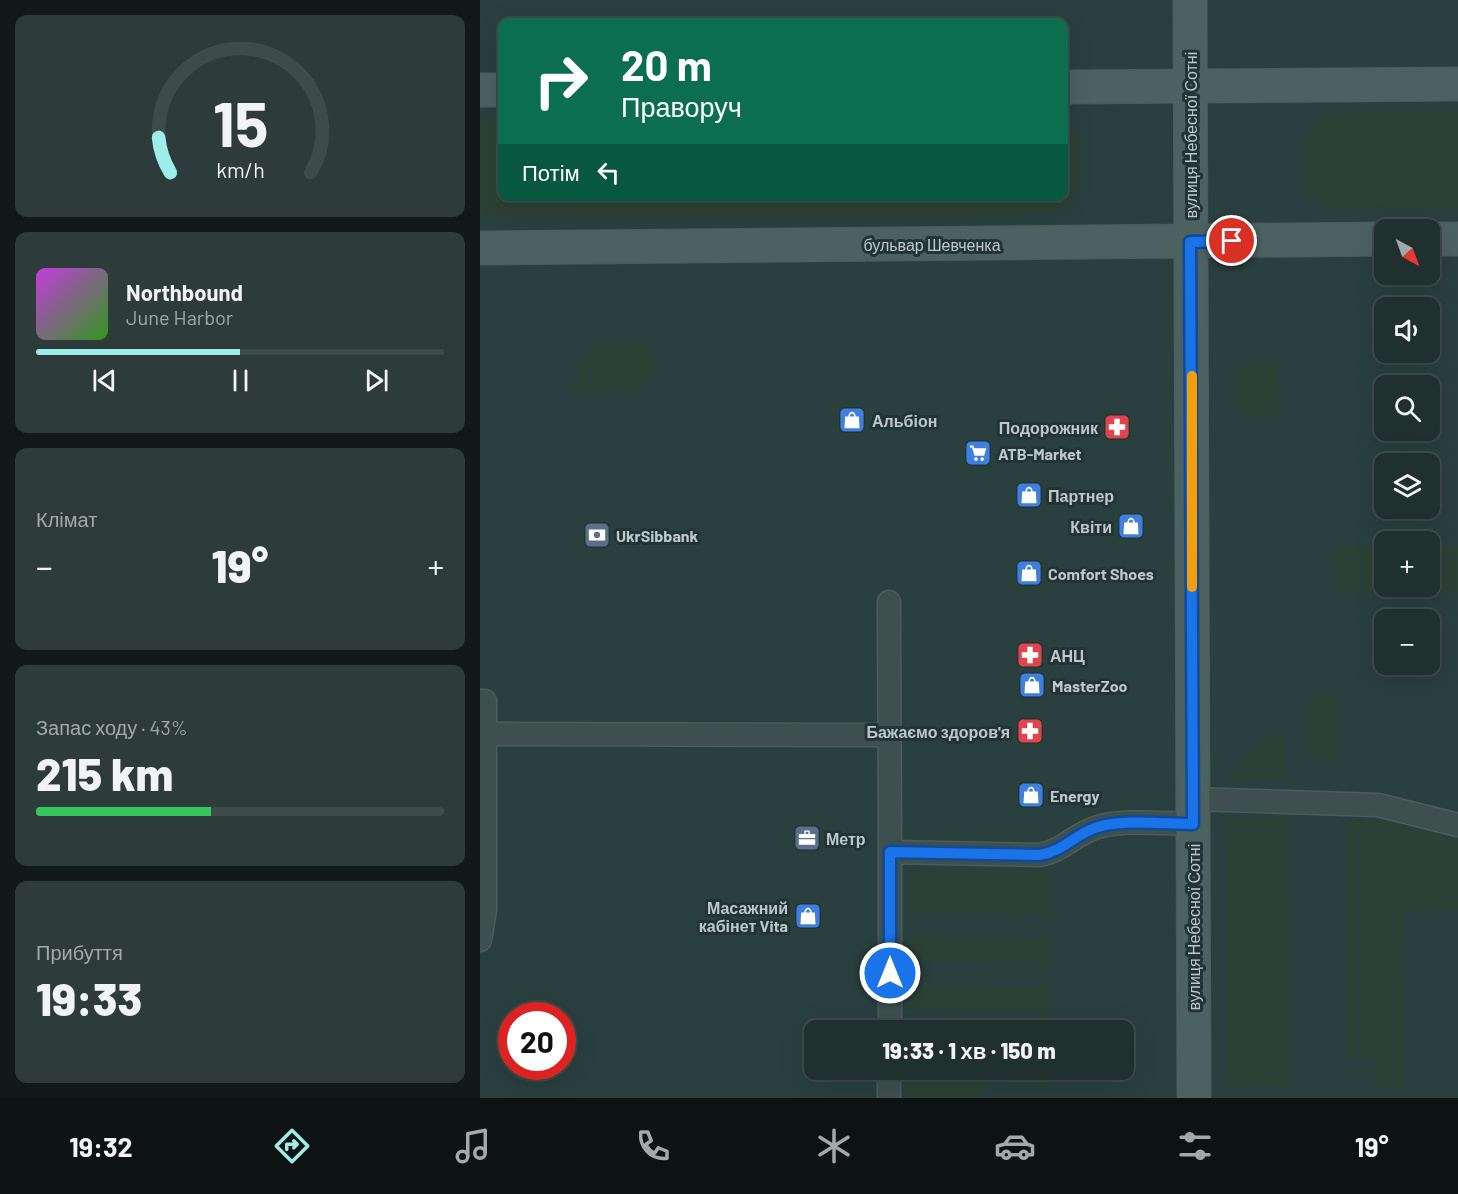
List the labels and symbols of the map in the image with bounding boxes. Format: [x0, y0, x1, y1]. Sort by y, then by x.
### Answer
street label: вулиця Небесної Сотні [1181, 52, 1200, 218]
pin [1206, 215, 1257, 266]
north arrow [1374, 219, 1440, 285]
street label: бульвар Шевченка [863, 235, 1001, 254]
shop icon: Альбіон [837, 405, 867, 435]
place label: Альбіон [872, 411, 937, 430]
pharmacy icon: Подорожник [1102, 412, 1132, 442]
place label: Подорожник [999, 418, 1099, 437]
supermarket icon: ATB-Market [963, 438, 993, 468]
place label: ATB-Market [998, 444, 1082, 463]
shop icon: Партнер [1014, 480, 1044, 510]
place label: Партнер [1048, 486, 1114, 505]
shop icon: Квіти [1116, 511, 1146, 541]
place label: Квіти [1070, 517, 1112, 536]
bank icon: UkrSibbank [582, 520, 612, 550]
place label: UkrSibbank [616, 526, 699, 545]
shop icon: Comfort Shoes [1014, 558, 1044, 588]
place label: Comfort Shoes [1048, 564, 1154, 583]
pharmacy icon: АНЦ [1015, 640, 1045, 670]
place label: АНЦ [1050, 646, 1085, 665]
shop icon: MasterZoo [1017, 670, 1047, 700]
place label: MasterZoo [1052, 676, 1128, 695]
pharmacy icon: Бажаємо здоров'я [1015, 716, 1045, 746]
place label: Бажаємо здоров'я [866, 722, 1010, 741]
shop icon: Energy [1016, 780, 1046, 810]
place label: Energy [1050, 786, 1100, 805]
office icon: Метр [792, 823, 822, 853]
place label: Метр [826, 829, 866, 848]
street label: вулиця Небесної Сотні [1184, 844, 1203, 1010]
place label: Масажний кабінет Vita [699, 898, 788, 935]
shop icon: Масажний кабінет Vita [793, 901, 823, 931]
position arrow [858, 941, 922, 1005]
speed limit sign: 20 [498, 1002, 576, 1080]

